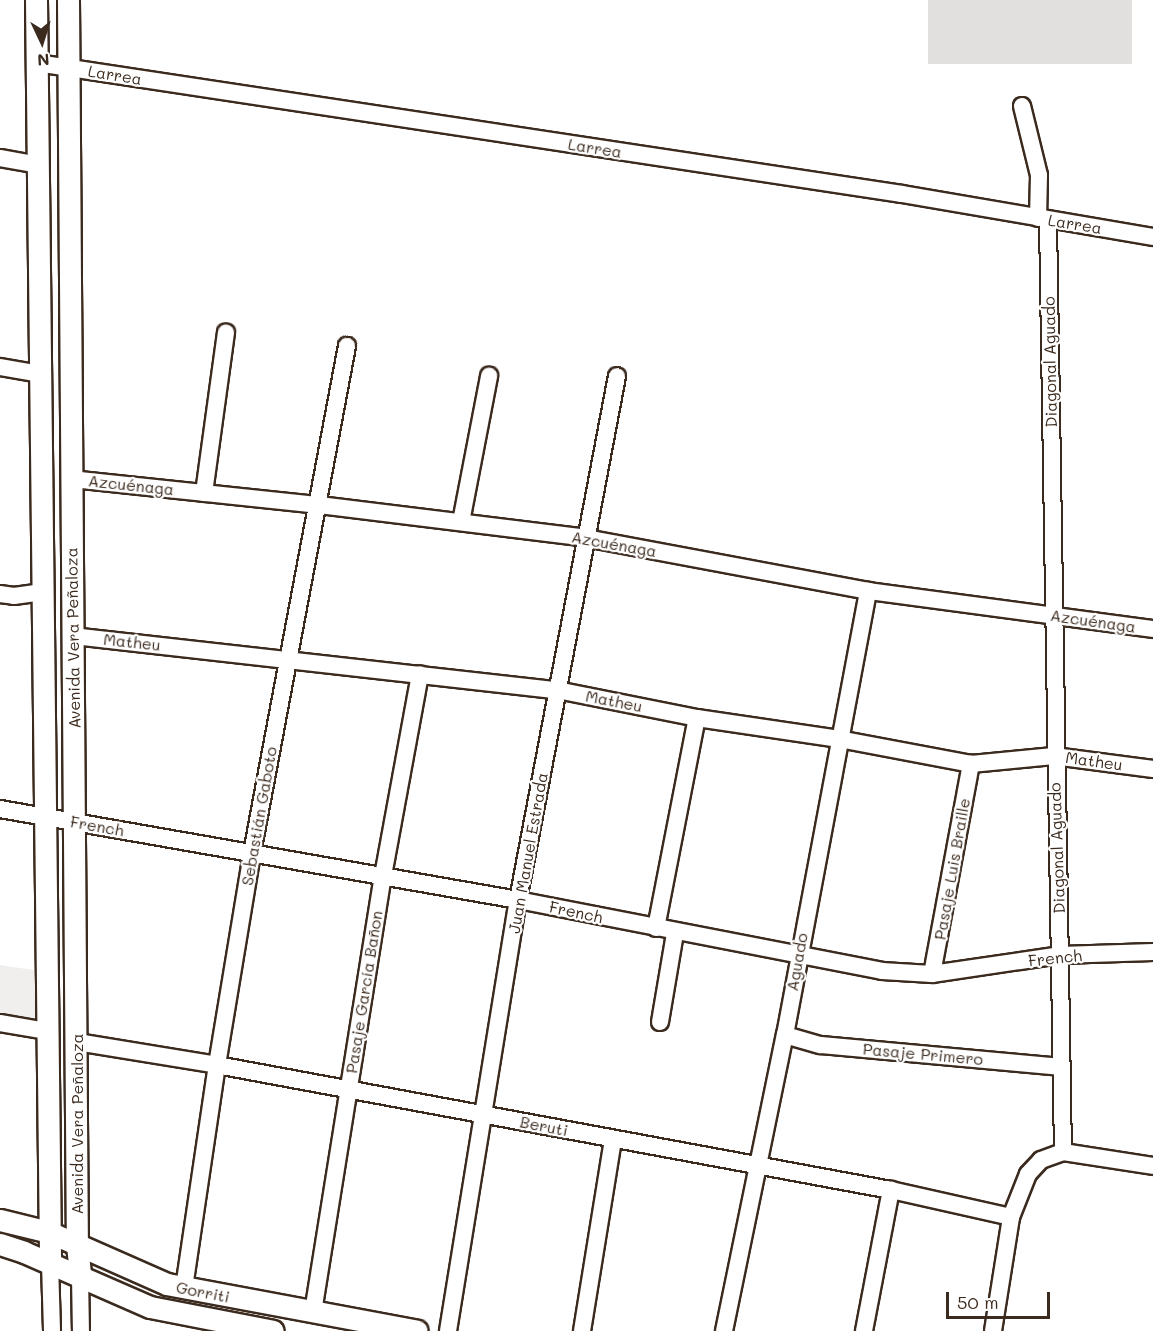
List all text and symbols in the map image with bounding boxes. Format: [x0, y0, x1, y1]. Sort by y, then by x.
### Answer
north arrow [12, 12, 72, 72]
text: N [36, 50, 50, 71]
street label: Larrea [87, 61, 143, 89]
street label: Larrea [567, 134, 623, 162]
street label: Larrea [1047, 210, 1103, 238]
street label: Diagonal Aguado [1039, 296, 1061, 428]
street label: Azcuénaga [87, 471, 175, 499]
street label: Azcuénaga [570, 527, 658, 561]
street label: Avenida Vera Peñaloza [62, 547, 84, 729]
street label: Azcuénaga [1049, 606, 1137, 636]
street label: Matheu [102, 629, 162, 655]
street label: Matheu [584, 686, 644, 716]
street label: Sebastián Gaboto [237, 745, 281, 887]
street label: Matheu [1064, 747, 1124, 775]
street label: Juan Manuel Estrada [504, 771, 552, 935]
street label: Diagonal Aguado [1045, 782, 1069, 914]
street label: Pasaje Luis Braille [930, 797, 974, 941]
street label: French [69, 812, 125, 840]
street label: French [548, 897, 604, 927]
street label: Pasaje García Bañon [342, 909, 386, 1075]
street label: Aguado [782, 931, 812, 993]
street label: French [1027, 946, 1083, 970]
street label: Avenida Vera Peñaloza [67, 1033, 87, 1215]
street label: Pasaje Primero [862, 1039, 984, 1069]
street label: Beruti [518, 1112, 570, 1140]
street label: Gorriti [175, 1277, 231, 1307]
scale bar [949, 1280, 1052, 1318]
text: 50 m [957, 1290, 999, 1314]

